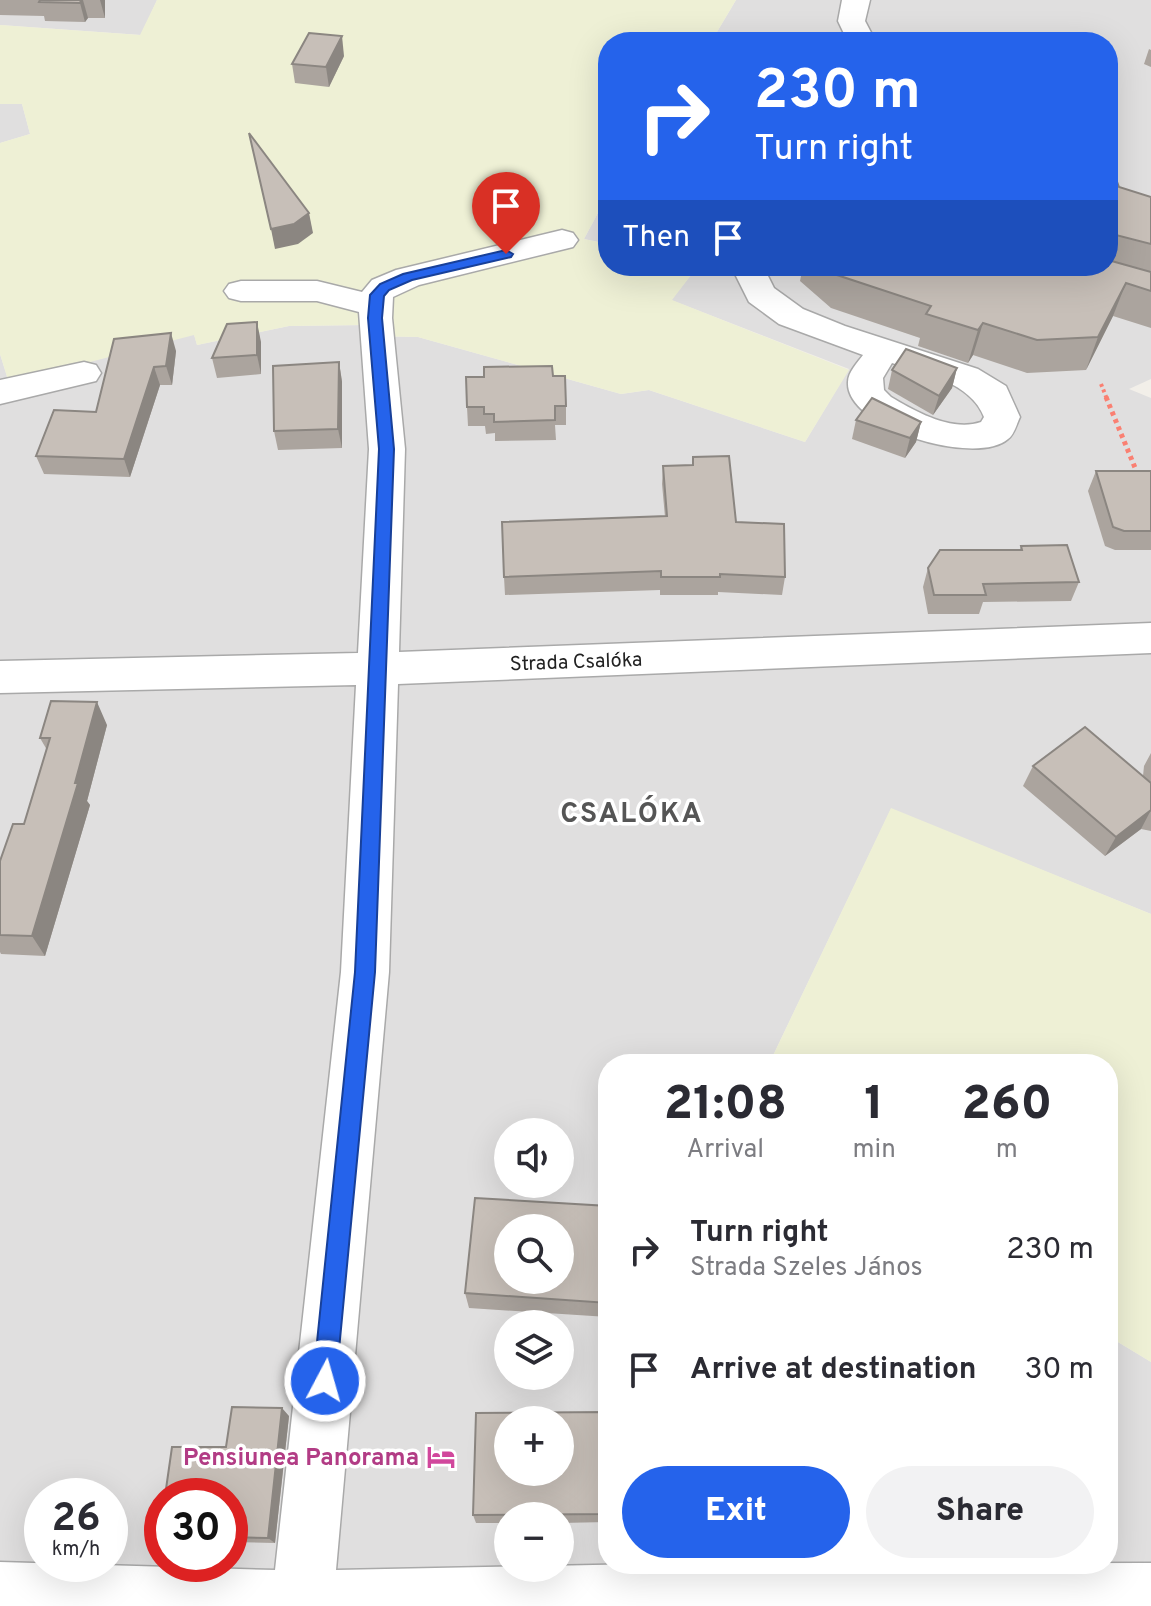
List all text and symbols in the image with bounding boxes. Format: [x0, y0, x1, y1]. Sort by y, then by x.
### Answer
text: 230 m [754, 58, 921, 128]
icon: right [622, 64, 726, 168]
text: Turn right [754, 127, 913, 173]
pin [472, 172, 540, 254]
icon: arrive [484, 184, 528, 228]
icon: arrive [706, 216, 750, 260]
text: Then [622, 220, 690, 257]
street label: Strada Csalóka [509, 648, 643, 678]
district label: CSALÓKA [560, 795, 704, 833]
text: 21:08 [664, 1076, 787, 1136]
text: 1 [864, 1076, 884, 1136]
text: 260 [961, 1076, 1052, 1136]
map controls [494, 1118, 574, 1582]
button: sound [494, 1118, 574, 1198]
text: Arrival [686, 1134, 764, 1167]
text: min [853, 1134, 896, 1167]
text: m [996, 1134, 1018, 1167]
button: search [494, 1214, 574, 1294]
text: Turn right [690, 1215, 828, 1252]
icon: right [622, 1228, 666, 1272]
text: 230 m [1006, 1232, 1094, 1269]
text: Strada Szeles János [690, 1252, 923, 1285]
button: layers [494, 1310, 574, 1390]
position arrow [283, 1339, 367, 1423]
icon: arrive [622, 1348, 666, 1392]
text: Arrive at destination [690, 1352, 976, 1389]
text: 30 m [1025, 1352, 1094, 1389]
button: + [494, 1406, 574, 1486]
hotel icon: Pensiunea Panorama [426, 1442, 456, 1472]
place label: Pensiunea Panorama [183, 1444, 419, 1474]
button: Exit [622, 1466, 850, 1558]
button: Share [866, 1466, 1094, 1558]
speed limit sign: 30 [144, 1478, 248, 1582]
text: 26 [51, 1495, 101, 1545]
button: − [494, 1502, 574, 1582]
text: km/h [52, 1537, 100, 1563]

